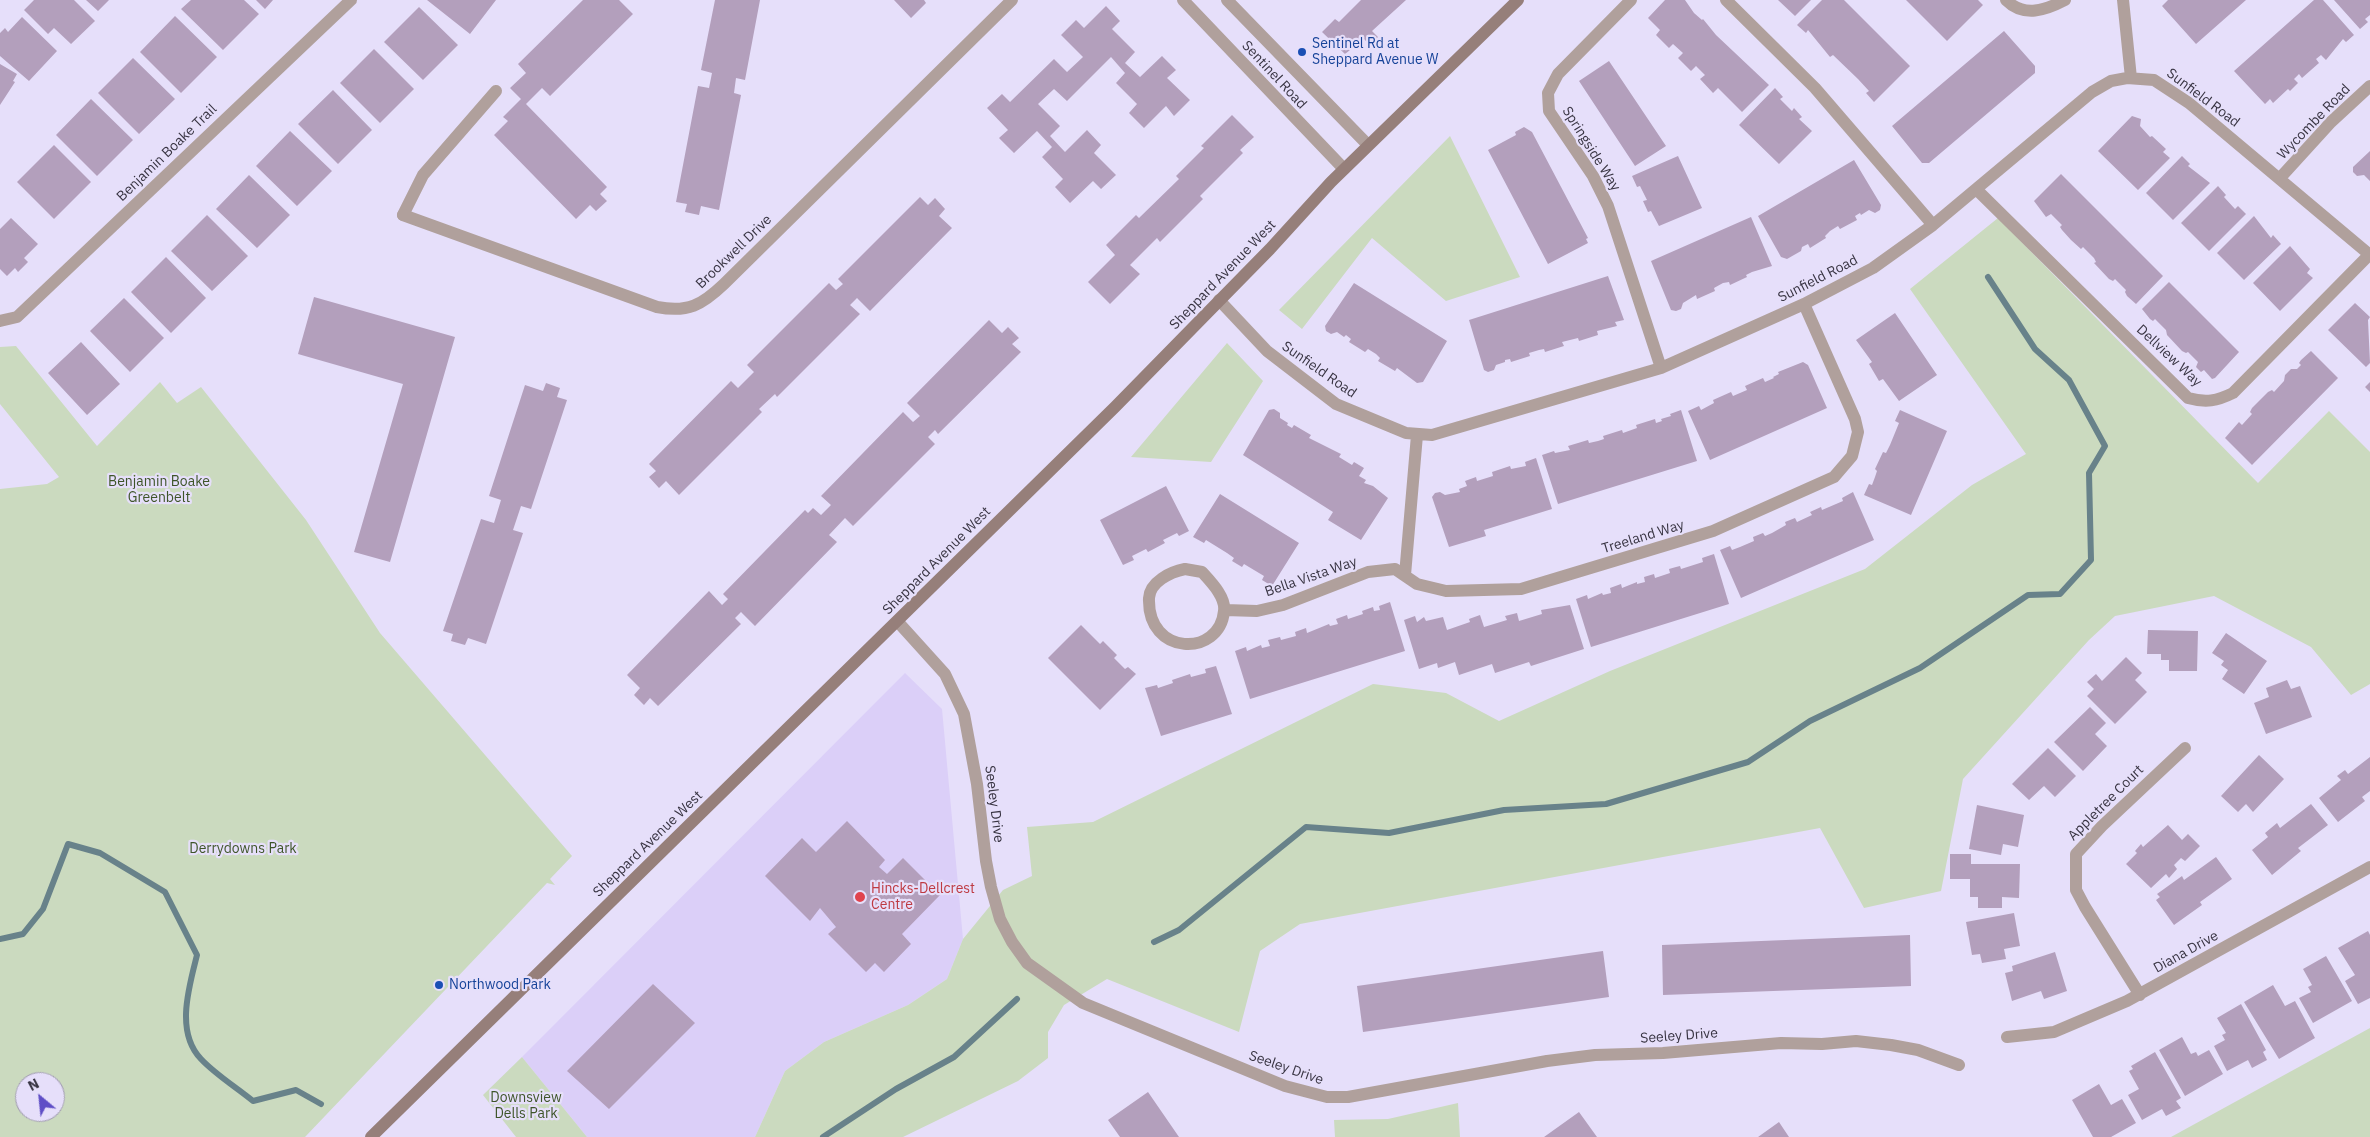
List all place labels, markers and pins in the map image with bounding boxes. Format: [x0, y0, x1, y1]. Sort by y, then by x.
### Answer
place label: Sentinel Rd at Sheppard Avenue W [1312, 36, 1438, 68]
marker: Sentinel Rd at Sheppard Avenue W [1296, 46, 1308, 58]
place label: Hincks-Dellcrest Centre [871, 881, 975, 914]
marker: Hincks-Dellcrest Centre [853, 890, 867, 904]
place label: Northwood Park [449, 977, 551, 993]
marker: Northwood Park [433, 979, 445, 991]

